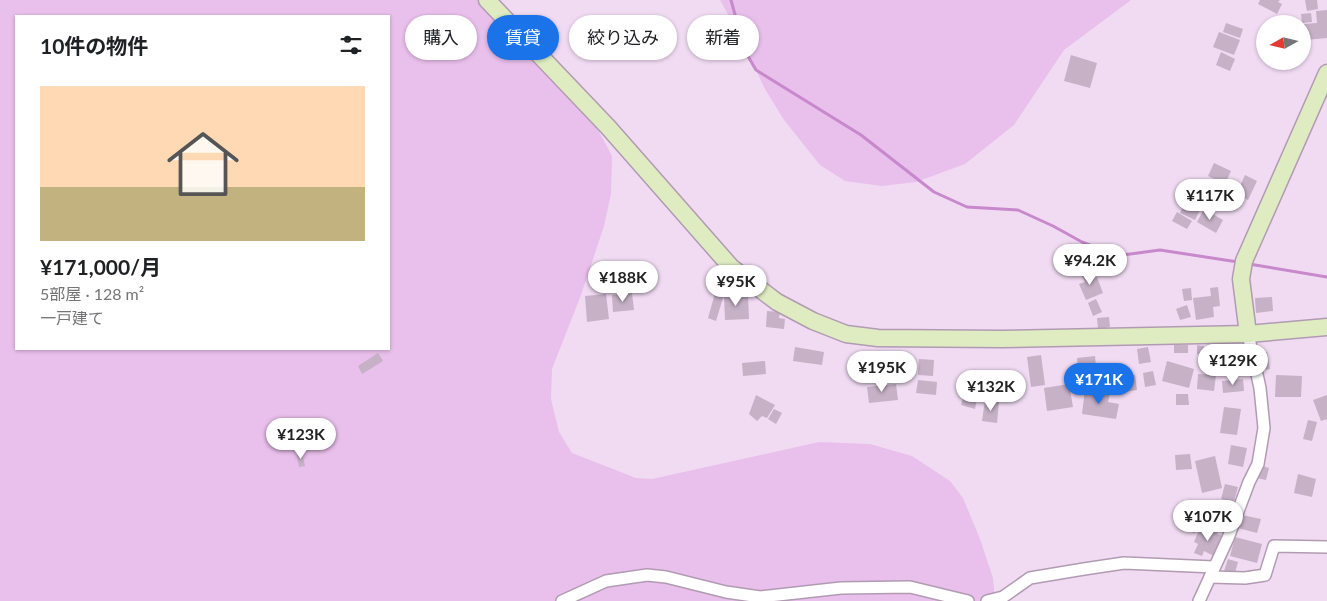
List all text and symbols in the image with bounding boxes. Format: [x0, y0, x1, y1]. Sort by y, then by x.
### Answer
chip: 購入 [405, 15, 477, 60]
chip: 賃貸 [487, 15, 559, 60]
chip: 絞り込み [569, 15, 677, 60]
chip: 新着 [687, 15, 759, 60]
north arrow [1256, 15, 1311, 70]
map controls [1256, 15, 1311, 70]
icon: filters [337, 31, 365, 59]
text: 10件の物件 [40, 33, 148, 58]
icon: home [158, 119, 248, 209]
pin: ¥117K [1175, 178, 1245, 221]
text: ¥117K [1186, 185, 1234, 204]
pin: ¥94.2K [1049, 244, 1131, 286]
text: ¥94.2K [1064, 250, 1116, 269]
text: ¥171,000/月 [40, 254, 161, 279]
pin: ¥188K [588, 260, 658, 303]
pin: ¥95K [706, 264, 766, 307]
text: ¥188K [599, 267, 647, 286]
text: ¥95K [717, 271, 755, 290]
text: 5部屋 · 128 m² [40, 284, 144, 303]
text: 一戸建て [40, 308, 104, 327]
pin: ¥129K [1198, 344, 1268, 386]
pin: ¥195K [847, 350, 917, 393]
text: ¥129K [1209, 350, 1257, 369]
text: ¥195K [858, 357, 906, 376]
pin: ¥171K [1064, 362, 1134, 405]
text: ¥171K [1075, 369, 1123, 388]
pin: ¥132K [956, 370, 1026, 412]
text: ¥132K [967, 376, 1015, 395]
pin: ¥123K [266, 418, 336, 460]
text: ¥123K [277, 424, 325, 443]
pin: ¥107K [1173, 500, 1243, 542]
text: ¥107K [1184, 506, 1232, 525]

